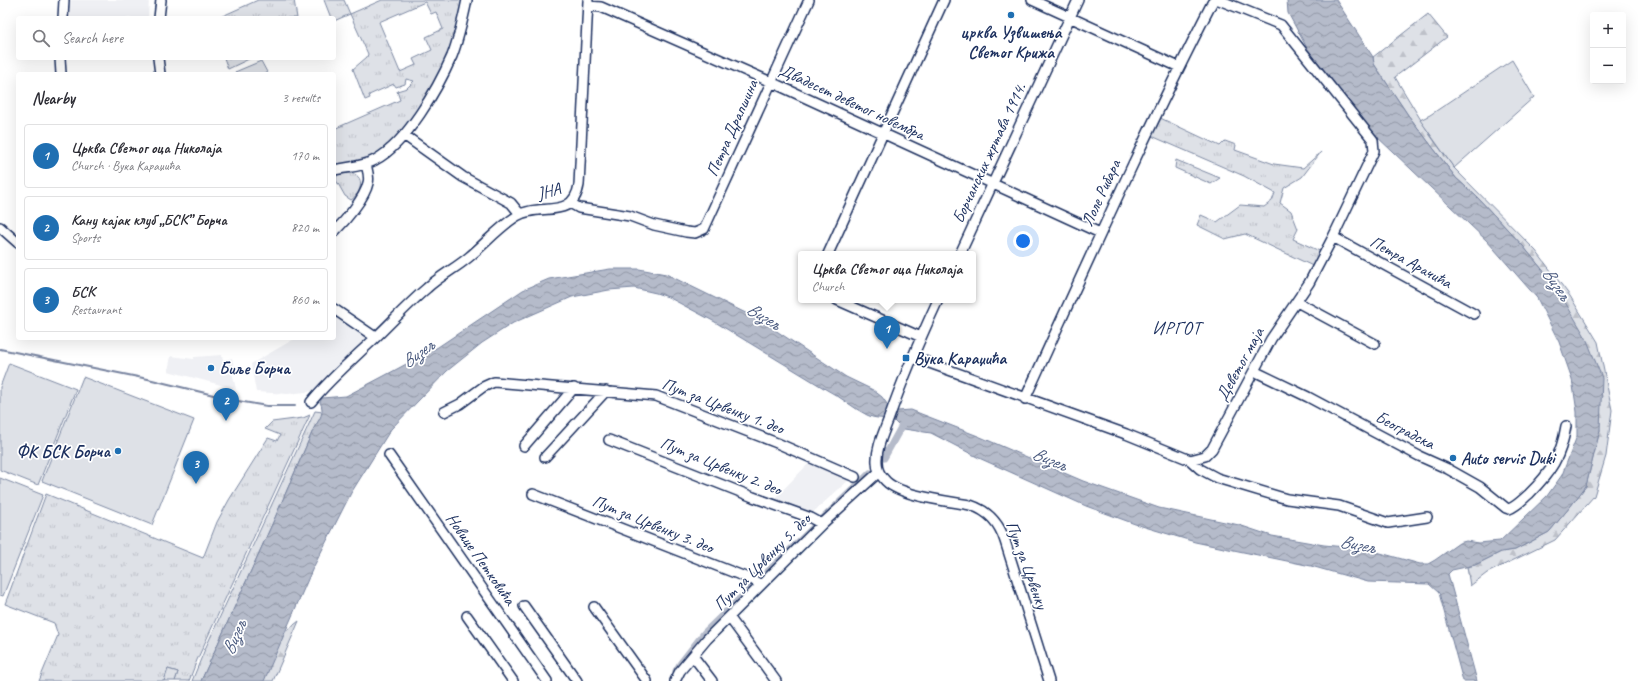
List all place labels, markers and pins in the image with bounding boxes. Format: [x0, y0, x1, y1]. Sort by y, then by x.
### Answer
marker: црква Узвишења Светог Крижа [1006, 10, 1016, 20]
place label: црква Узвишења Светог Крижа [961, 22, 1063, 63]
pin: 1 [874, 316, 900, 349]
place label: Вука Караџића [914, 348, 1007, 369]
marker: Вука Караџића [901, 353, 911, 363]
place label: Биље Борча [219, 358, 291, 379]
marker: Биље Борча [206, 363, 216, 373]
pin: 2 [213, 388, 239, 421]
place label: ФК БСК Борча [17, 441, 112, 462]
marker: ФК БСК Борча [113, 446, 123, 456]
place label: Auto servis Duki [1461, 448, 1557, 469]
pin: 3 [183, 451, 209, 484]
marker: Auto servis Duki [1448, 453, 1458, 463]

